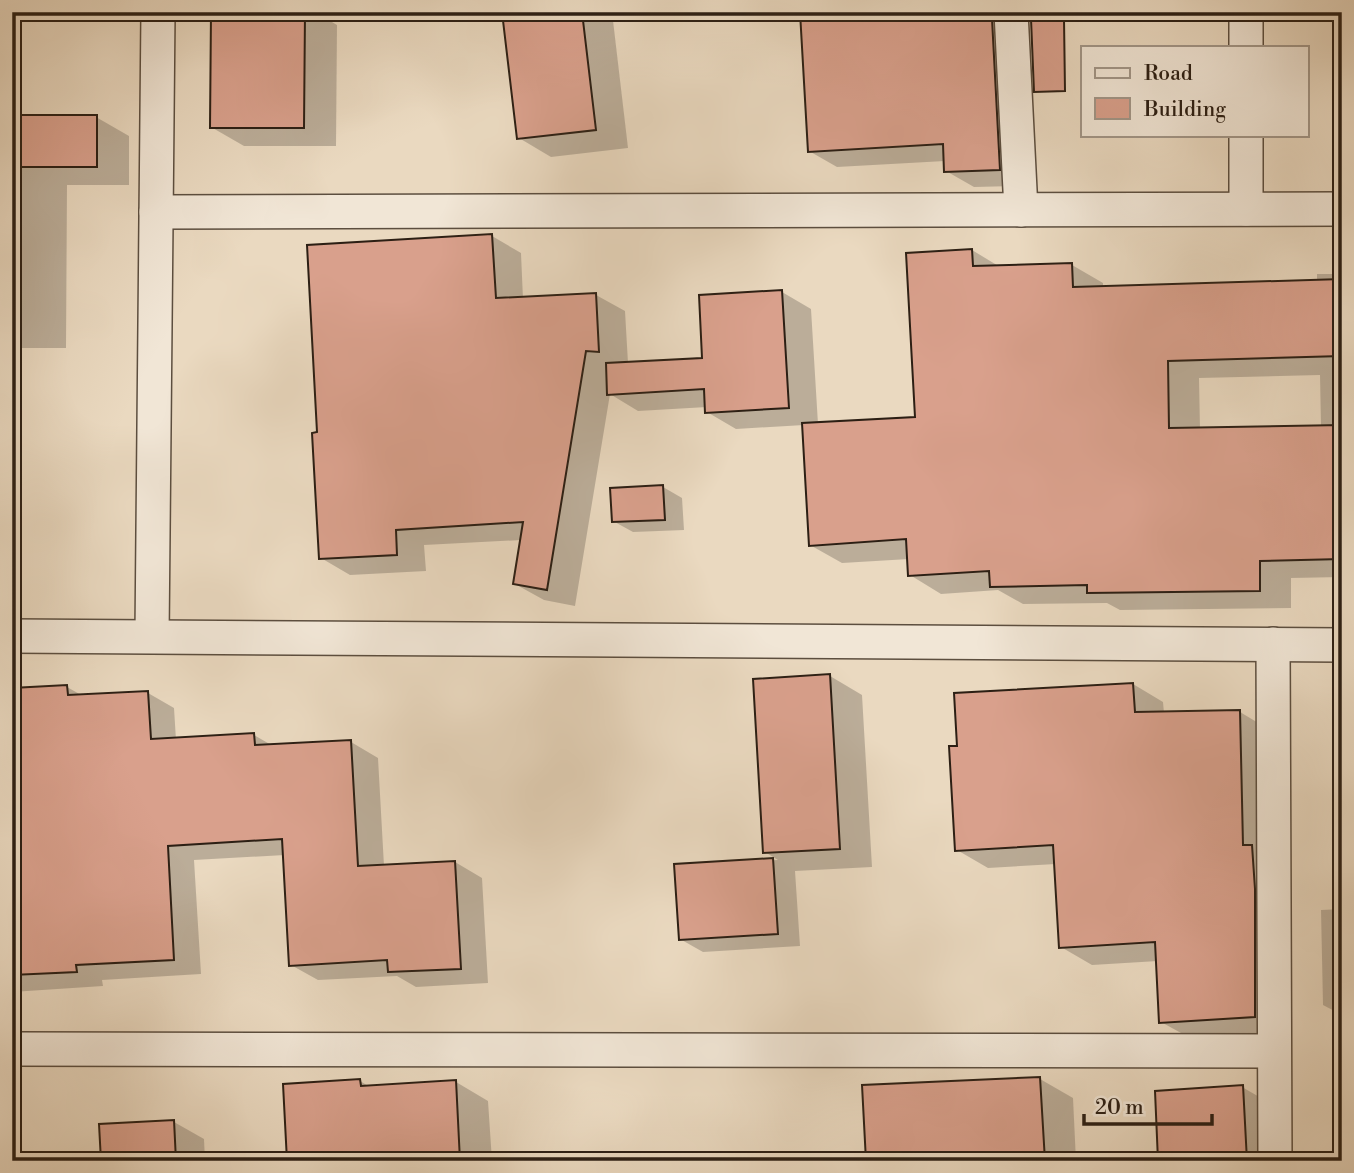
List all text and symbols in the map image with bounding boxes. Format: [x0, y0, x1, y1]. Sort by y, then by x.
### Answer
legend [1081, 46, 1308, 136]
text: Road [1144, 61, 1193, 87]
text: Building [1143, 97, 1226, 123]
scale bar [1084, 1082, 1212, 1126]
text: 20 m [1095, 1095, 1144, 1121]

